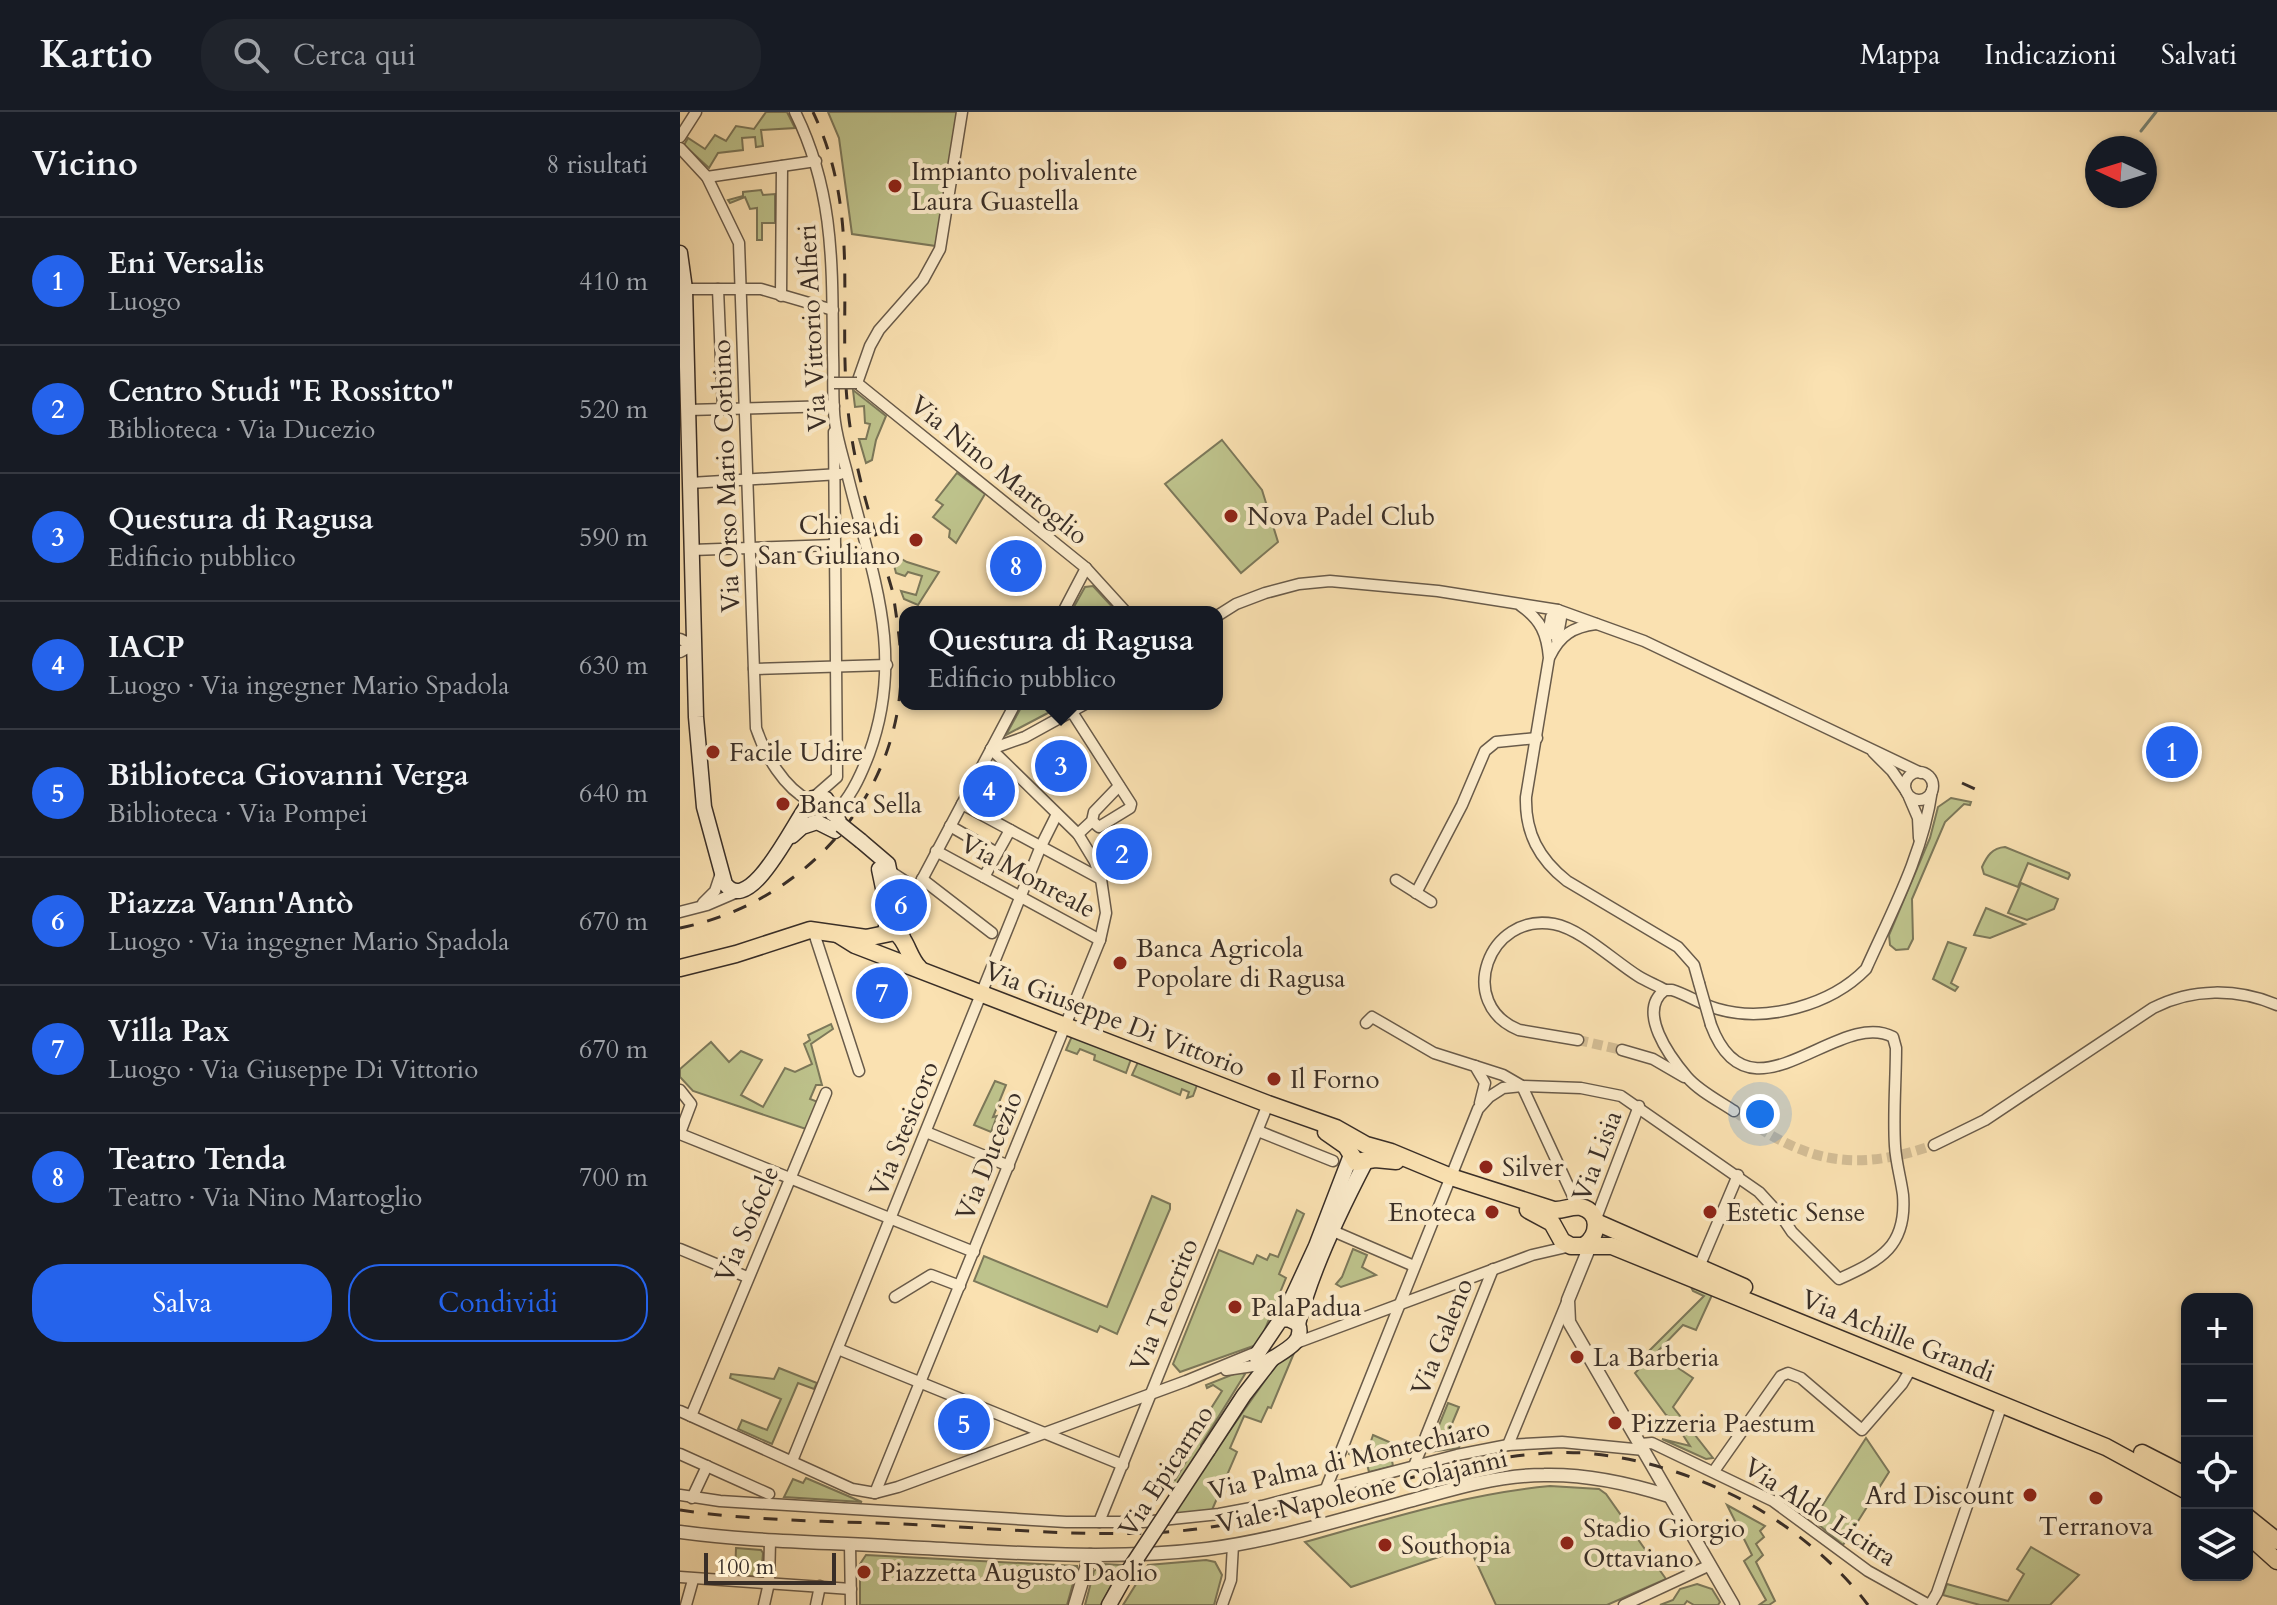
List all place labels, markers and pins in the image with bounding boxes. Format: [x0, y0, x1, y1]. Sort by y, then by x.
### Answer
place label: Impianto polivalente Laura Guastella [911, 154, 1138, 219]
marker: Impianto polivalente Laura Guastella [886, 177, 904, 195]
place label: Nova Padel Club [1247, 499, 1435, 534]
marker: Nova Padel Club [1222, 507, 1240, 525]
place label: Chiesa di San Giuliano [758, 508, 900, 573]
marker: Chiesa di San Giuliano [907, 531, 925, 549]
pin: 8 [990, 536, 1042, 596]
pin: 1 [2146, 722, 2198, 782]
place label: Facile Udire [729, 735, 863, 770]
pin: 3 [1035, 736, 1087, 796]
marker: Facile Udire [704, 743, 722, 761]
pin: 4 [963, 761, 1015, 821]
place label: Banca Sella [799, 787, 922, 822]
marker: Banca Sella [774, 795, 792, 813]
pin: 2 [1096, 824, 1148, 884]
pin: 6 [875, 875, 927, 935]
place label: Banca Agricola Popolare di Ragusa [1136, 931, 1346, 996]
marker: Banca Agricola Popolare di Ragusa [1111, 954, 1129, 972]
pin: 7 [856, 963, 908, 1023]
place label: Il Forno [1290, 1062, 1380, 1097]
marker: Il Forno [1265, 1070, 1283, 1088]
place label: Silver [1502, 1150, 1564, 1185]
marker: Silver [1477, 1158, 1495, 1176]
place label: Enoteca [1388, 1195, 1476, 1230]
place label: Estetic Sense [1726, 1195, 1865, 1230]
marker: Enoteca [1483, 1203, 1501, 1221]
marker: Estetic Sense [1701, 1203, 1719, 1221]
place label: PalaPadua [1251, 1290, 1361, 1325]
marker: PalaPadua [1226, 1298, 1244, 1316]
place label: La Barberia [1593, 1340, 1719, 1375]
marker: La Barberia [1568, 1348, 1586, 1366]
pin: 5 [938, 1394, 990, 1454]
place label: Pizzeria Paestum [1631, 1406, 1815, 1441]
marker: Pizzeria Paestum [1606, 1414, 1624, 1432]
place label: Ard Discount [1865, 1478, 2014, 1513]
marker: Ard Discount [2021, 1486, 2039, 1504]
marker: Terranova [2087, 1489, 2105, 1507]
place label: Terranova [2039, 1509, 2153, 1544]
place label: Stadio Giorgio Ottaviano [1583, 1511, 1745, 1576]
place label: Southopia [1401, 1528, 1511, 1563]
marker: Stadio Giorgio Ottaviano [1558, 1534, 1576, 1552]
marker: Southopia [1376, 1536, 1394, 1554]
place label: Piazzetta Augusto Daolio [880, 1555, 1158, 1590]
marker: Piazzetta Augusto Daolio [855, 1563, 873, 1581]

